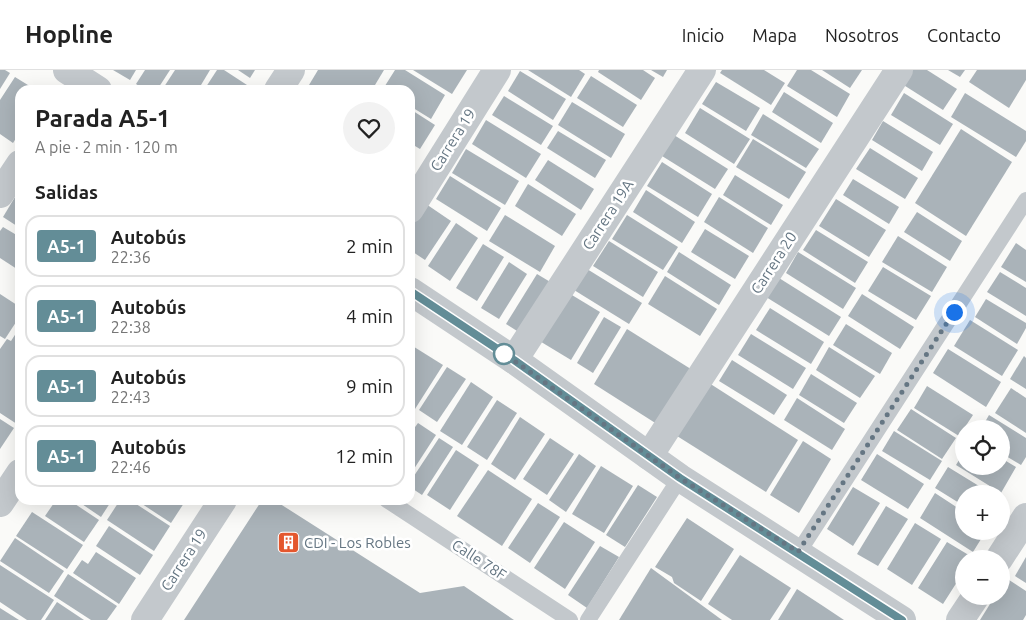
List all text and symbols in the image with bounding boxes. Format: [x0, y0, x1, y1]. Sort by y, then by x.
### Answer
text: Hopline [25, 21, 113, 48]
text: Inicio [682, 25, 724, 45]
text: Mapa [752, 25, 797, 45]
text: Nosotros [825, 25, 899, 45]
text: Contacto [927, 25, 1001, 45]
button: heart [343, 102, 395, 154]
text: Parada A5-1 [35, 105, 170, 132]
street label: Carrera 19 [427, 105, 478, 174]
text: A pie · 2 min · 120 m [35, 138, 178, 156]
street label: Carrera 19A [579, 176, 637, 253]
text: Salidas [35, 181, 98, 203]
text: Autobús [111, 226, 186, 248]
street label: Carrera 20 [747, 229, 800, 297]
text: 2 min [346, 235, 393, 257]
text: A5-1 [47, 236, 86, 256]
text: 22:36 [111, 248, 151, 266]
text: Autobús [111, 296, 186, 318]
your location [942, 300, 967, 325]
text: 4 min [346, 305, 393, 327]
text: A5-1 [47, 306, 86, 326]
text: 22:38 [111, 318, 151, 336]
unlabelled marker [493, 343, 515, 365]
text: Autobús [111, 366, 186, 388]
text: 9 min [346, 375, 393, 397]
text: A5-1 [47, 376, 86, 396]
text: 22:43 [111, 388, 151, 406]
map controls [955, 420, 1010, 605]
button: locate [955, 420, 1010, 475]
text: Autobús [111, 436, 186, 458]
text: 12 min [335, 445, 393, 467]
text: A5-1 [47, 446, 86, 466]
text: 22:46 [111, 458, 151, 476]
button: + [955, 485, 1010, 540]
street label: Carrera 19 [157, 526, 210, 594]
building icon: CDI - Los Robles [276, 531, 300, 555]
place label: CDI - Los Robles [304, 534, 411, 551]
street label: Calle 78F [449, 536, 510, 583]
button: − [955, 550, 1010, 605]

